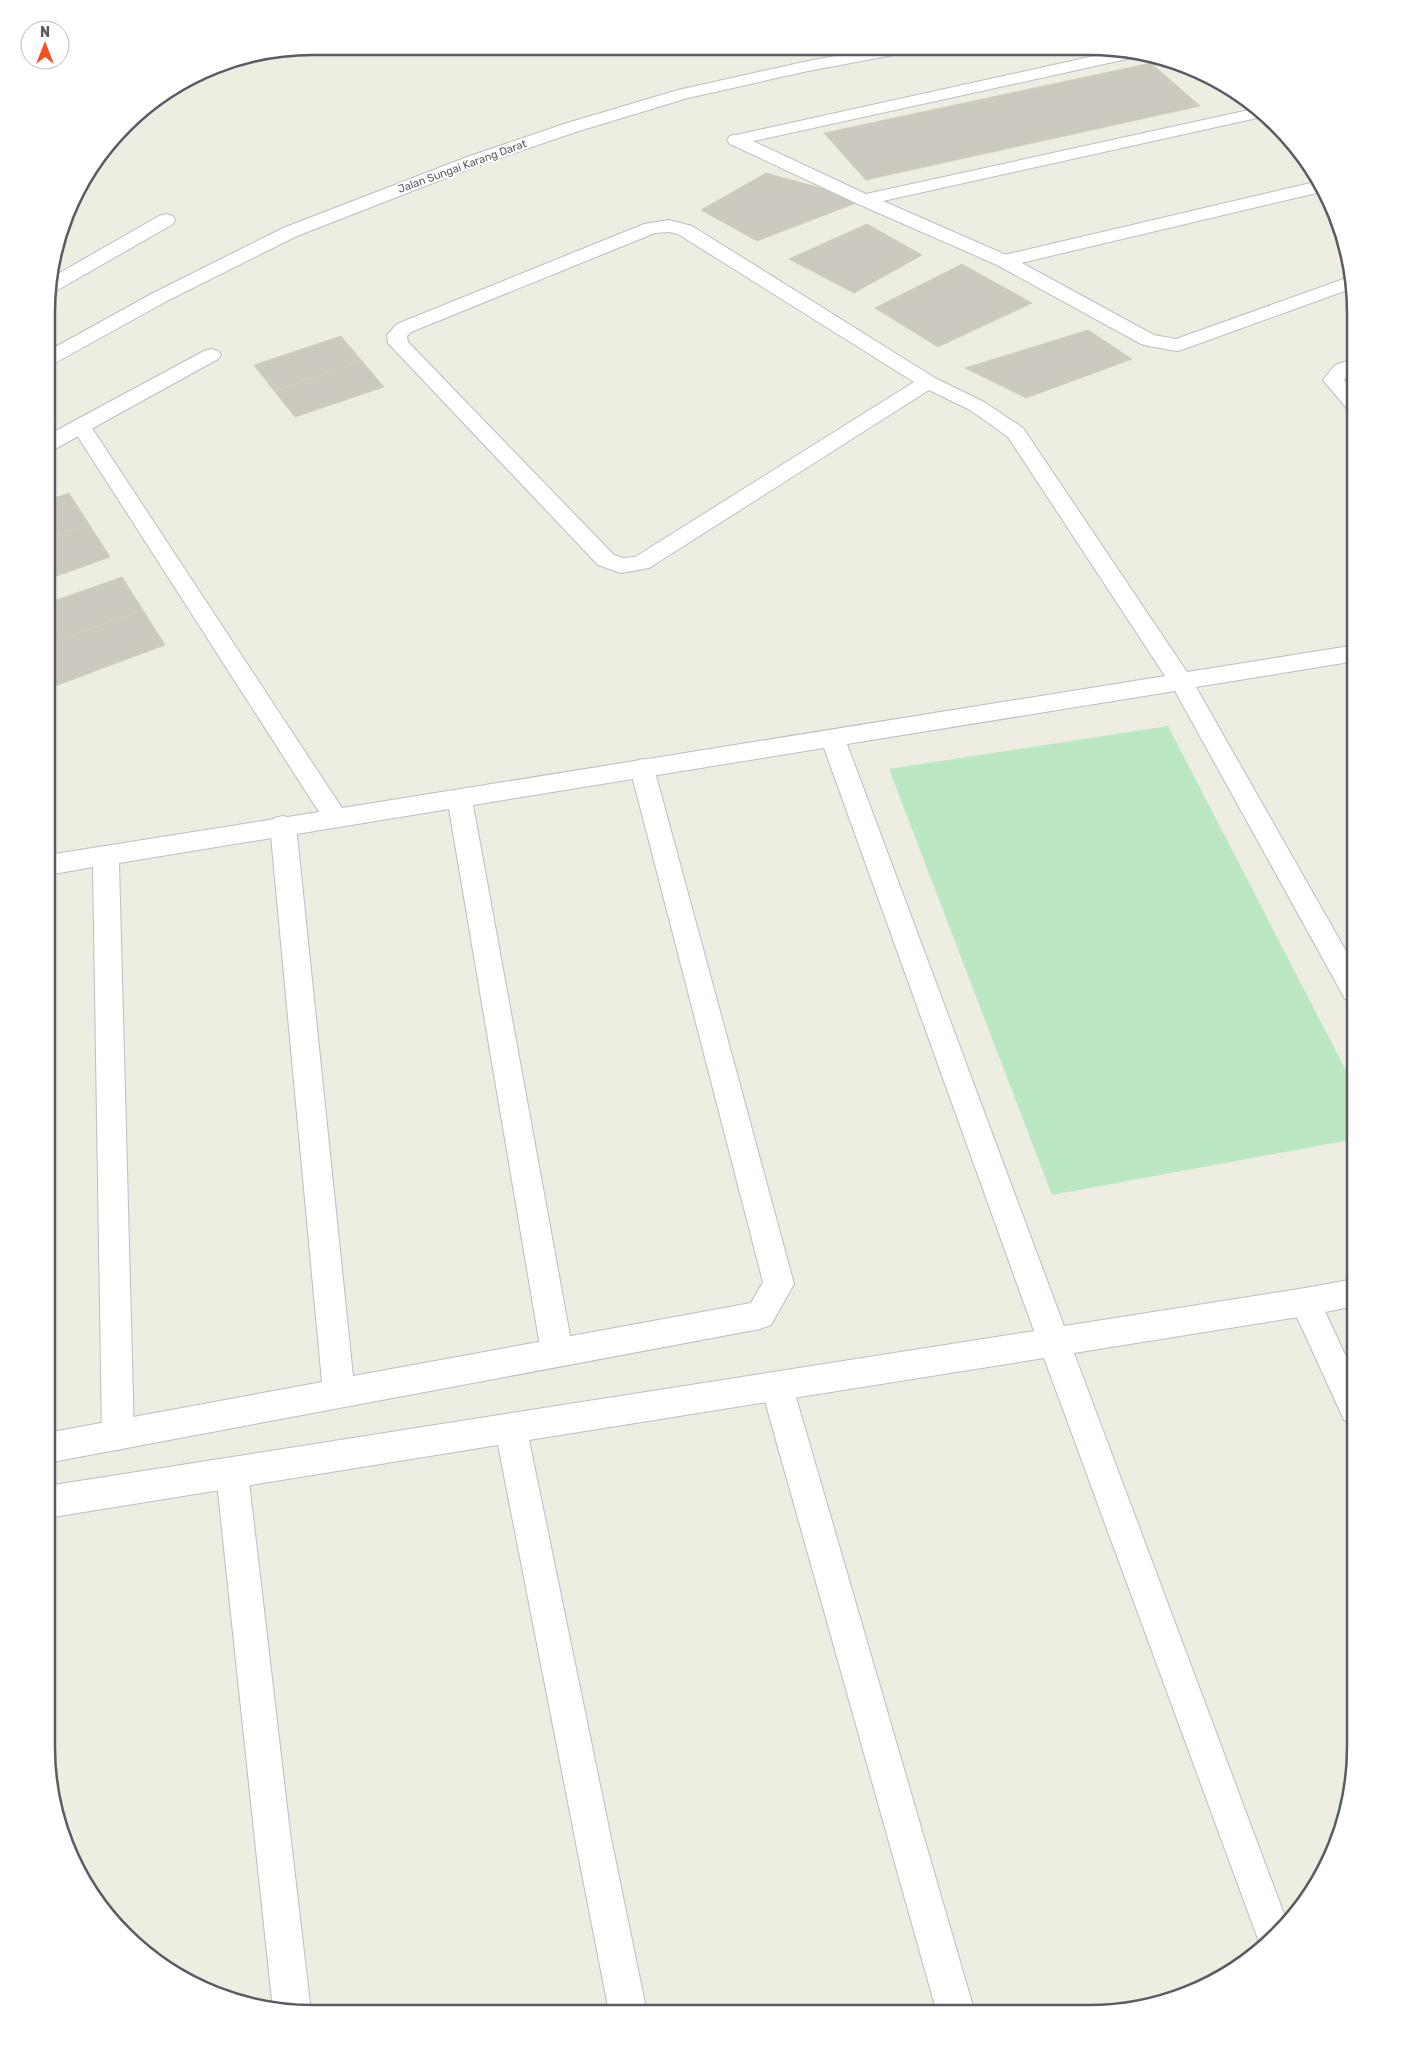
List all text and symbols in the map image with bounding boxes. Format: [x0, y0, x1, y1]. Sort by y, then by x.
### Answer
north arrow [20, 20, 70, 70]
text: N [40, 24, 50, 41]
street label: Jalan Sungai Karang Darat [396, 137, 529, 196]

